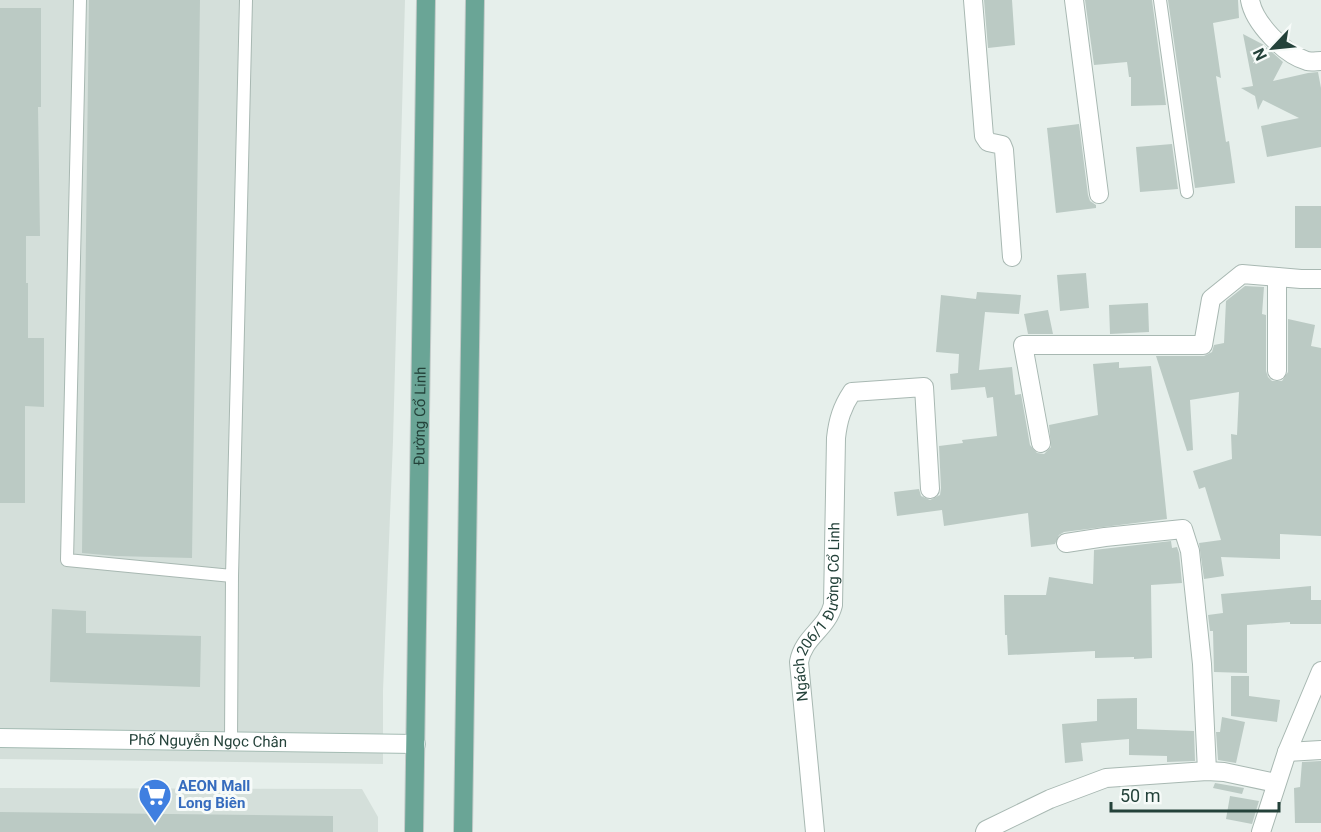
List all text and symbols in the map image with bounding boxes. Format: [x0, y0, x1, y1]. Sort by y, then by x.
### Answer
north arrow [1243, 18, 1303, 78]
text: N [1249, 45, 1271, 64]
street label: Đường Cổ Linh [410, 367, 430, 466]
street label: Ngách 206/1 Đường Cổ Linh [790, 522, 843, 702]
street label: Phố Nguyễn Ngọc Chân [129, 731, 287, 751]
scale bar [1111, 775, 1279, 813]
supermarket icon: AEON Mall Long Biên [137, 777, 173, 824]
place label: AEON Mall Long Biên [178, 777, 250, 812]
text: 50 m [1120, 785, 1160, 806]

